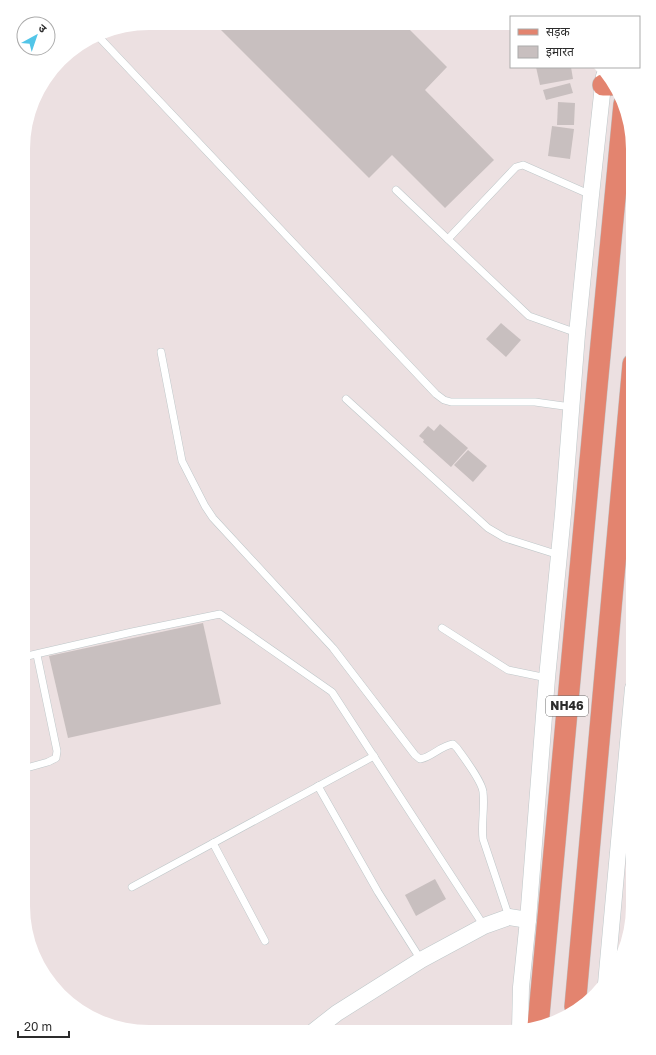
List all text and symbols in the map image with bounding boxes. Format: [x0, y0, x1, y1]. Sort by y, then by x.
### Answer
north arrow [16, 16, 56, 56]
legend [510, 16, 640, 68]
text: उ [36, 21, 50, 35]
text: सड़क [546, 24, 571, 39]
text: इमारत [546, 44, 575, 59]
road number: NH46 [546, 696, 588, 716]
scale bar [18, 1013, 69, 1039]
text: 20 m [24, 1019, 52, 1034]

